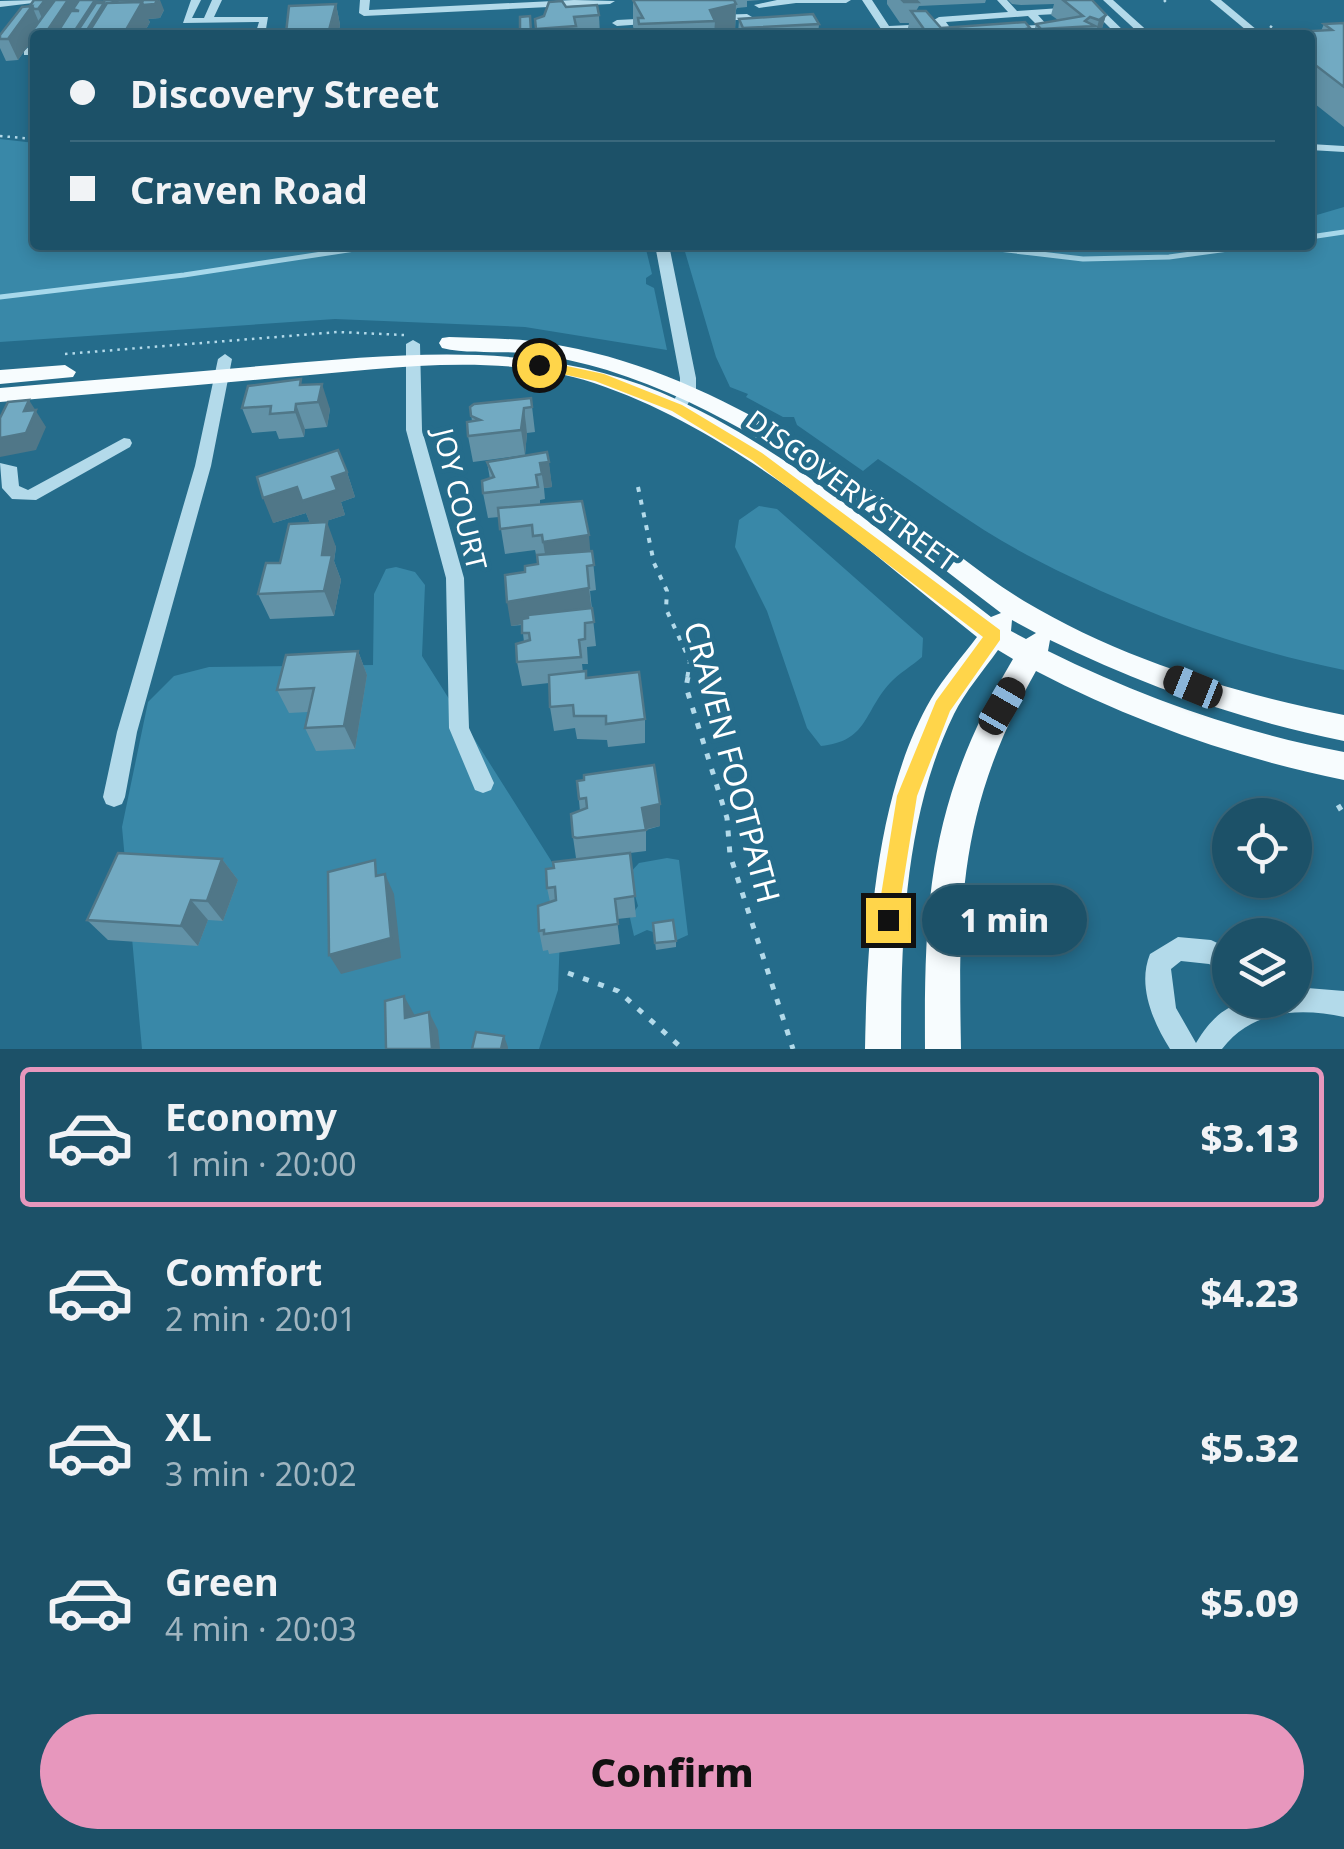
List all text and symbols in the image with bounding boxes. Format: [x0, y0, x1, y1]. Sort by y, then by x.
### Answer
text: Discovery Street [130, 67, 439, 119]
text: Craven Road [130, 163, 368, 215]
route start [517, 343, 562, 388]
street label: DISCOVERY STREET [739, 401, 965, 580]
street label: JOY COURT [424, 421, 497, 574]
street label: CRAVEN FOOTPATH [675, 616, 791, 908]
car [1160, 662, 1226, 712]
car [974, 673, 1030, 739]
map controls [1212, 798, 1312, 1018]
button: locate [1212, 798, 1312, 898]
callout: 1 min [923, 885, 1088, 955]
route end [866, 898, 911, 943]
text: 1 min [960, 898, 1049, 941]
button: layers [1212, 918, 1312, 1018]
text: Economy [165, 1090, 337, 1142]
icon: car [45, 1092, 135, 1182]
text: $3.13 [1200, 1111, 1299, 1163]
text: 1 min · 20:00 [165, 1142, 357, 1185]
text: Comfort [165, 1245, 322, 1297]
icon: car [45, 1247, 135, 1337]
text: $4.23 [1200, 1266, 1299, 1318]
text: 2 min · 20:01 [165, 1297, 357, 1340]
text: XL [165, 1400, 212, 1452]
icon: car [45, 1402, 135, 1492]
text: $5.32 [1200, 1421, 1299, 1473]
text: 3 min · 20:02 [165, 1452, 357, 1495]
text: Green [165, 1555, 279, 1607]
icon: car [45, 1557, 135, 1647]
text: $5.09 [1200, 1576, 1299, 1628]
text: 4 min · 20:03 [165, 1607, 357, 1650]
button: Confirm [40, 1714, 1304, 1829]

